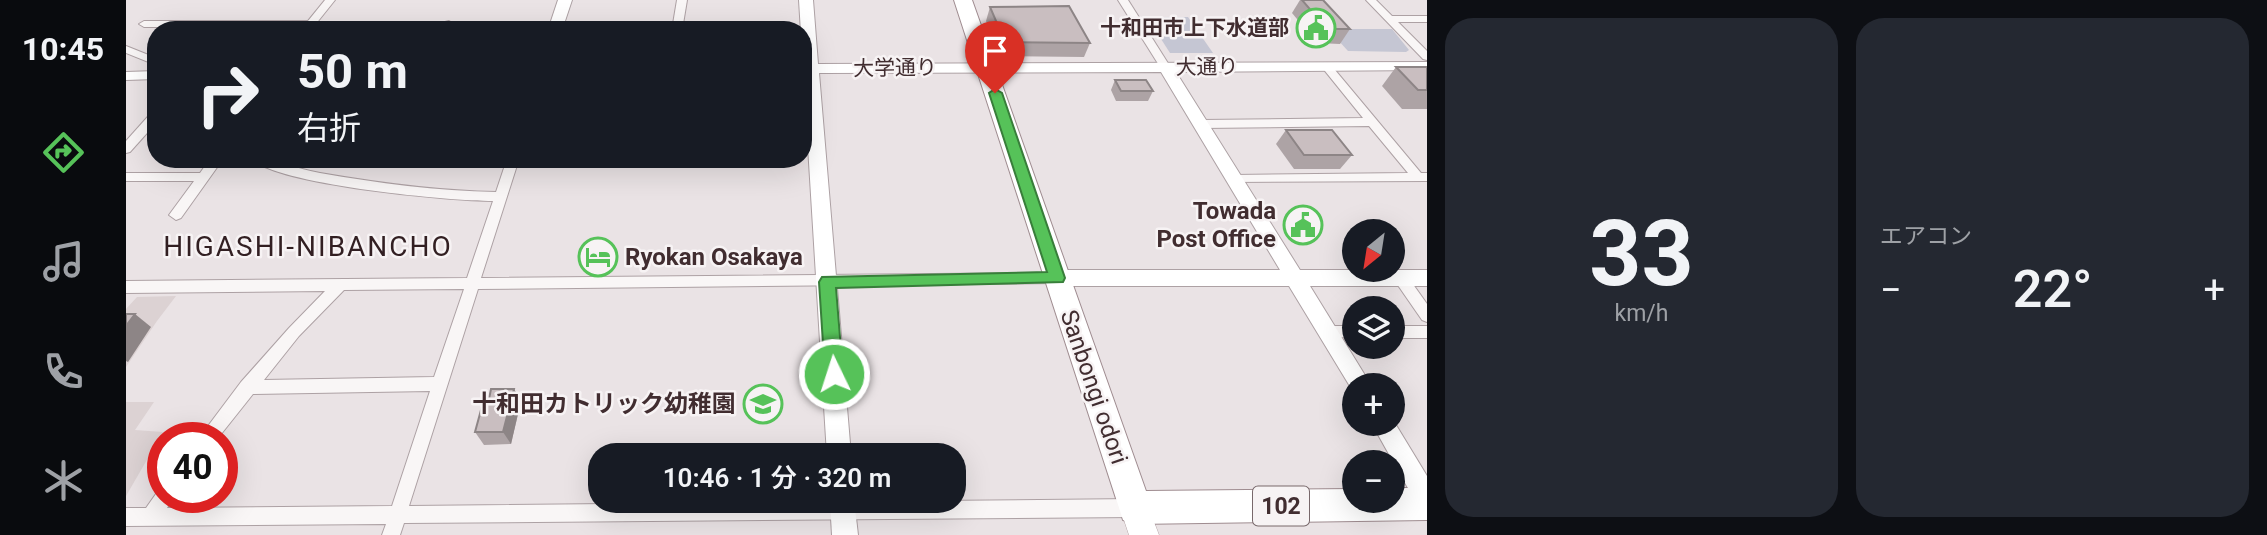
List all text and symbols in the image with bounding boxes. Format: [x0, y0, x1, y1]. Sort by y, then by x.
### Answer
public building icon: 十和田市上下水道部 [1295, 7, 1337, 49]
place label: 十和田市上下水道部 [1100, 16, 1289, 40]
pin [965, 21, 1025, 93]
text: 10:45 [22, 30, 104, 68]
icon: arrive [976, 32, 1014, 70]
text: 50 m [297, 43, 408, 100]
icon: right [182, 49, 273, 140]
street label: 大通り [1175, 54, 1239, 80]
street label: 大学通り [853, 55, 937, 81]
text: 右折 [297, 109, 361, 147]
icon: directions [39, 128, 88, 177]
place label: Towada Post Office [1156, 197, 1276, 253]
text: 33 [1589, 201, 1694, 307]
public building icon: Towada Post Office [1282, 204, 1324, 246]
north arrow [1342, 219, 1405, 282]
map controls [1342, 219, 1405, 513]
text: エアコン [1880, 223, 1972, 250]
district label: HIGASHI-NIBANCHO [163, 230, 453, 263]
hotel icon: Ryokan Osakaya [577, 236, 619, 278]
icon: music [39, 237, 88, 286]
place label: Ryokan Osakaya [625, 243, 803, 271]
text: 22° [2013, 259, 2092, 320]
text: − [1880, 268, 1902, 312]
text: + [2203, 268, 2225, 312]
button: layers [1342, 296, 1405, 359]
text: km/h [1615, 300, 1669, 327]
street label: Sanbongi odori [1055, 306, 1133, 468]
position arrow [797, 337, 871, 411]
icon: phone [39, 347, 88, 396]
button: + [1342, 373, 1405, 436]
school or university icon: 十和田カトリック幼稚園 [742, 383, 784, 425]
place label: 十和田カトリック幼稚園 [472, 390, 736, 418]
speed limit sign: 40 [147, 422, 238, 513]
button: − [1342, 450, 1405, 513]
icon: climate [39, 456, 88, 505]
text: 10:46 · 1 分 · 320 m [663, 463, 891, 493]
road number: 102 [1253, 486, 1309, 526]

